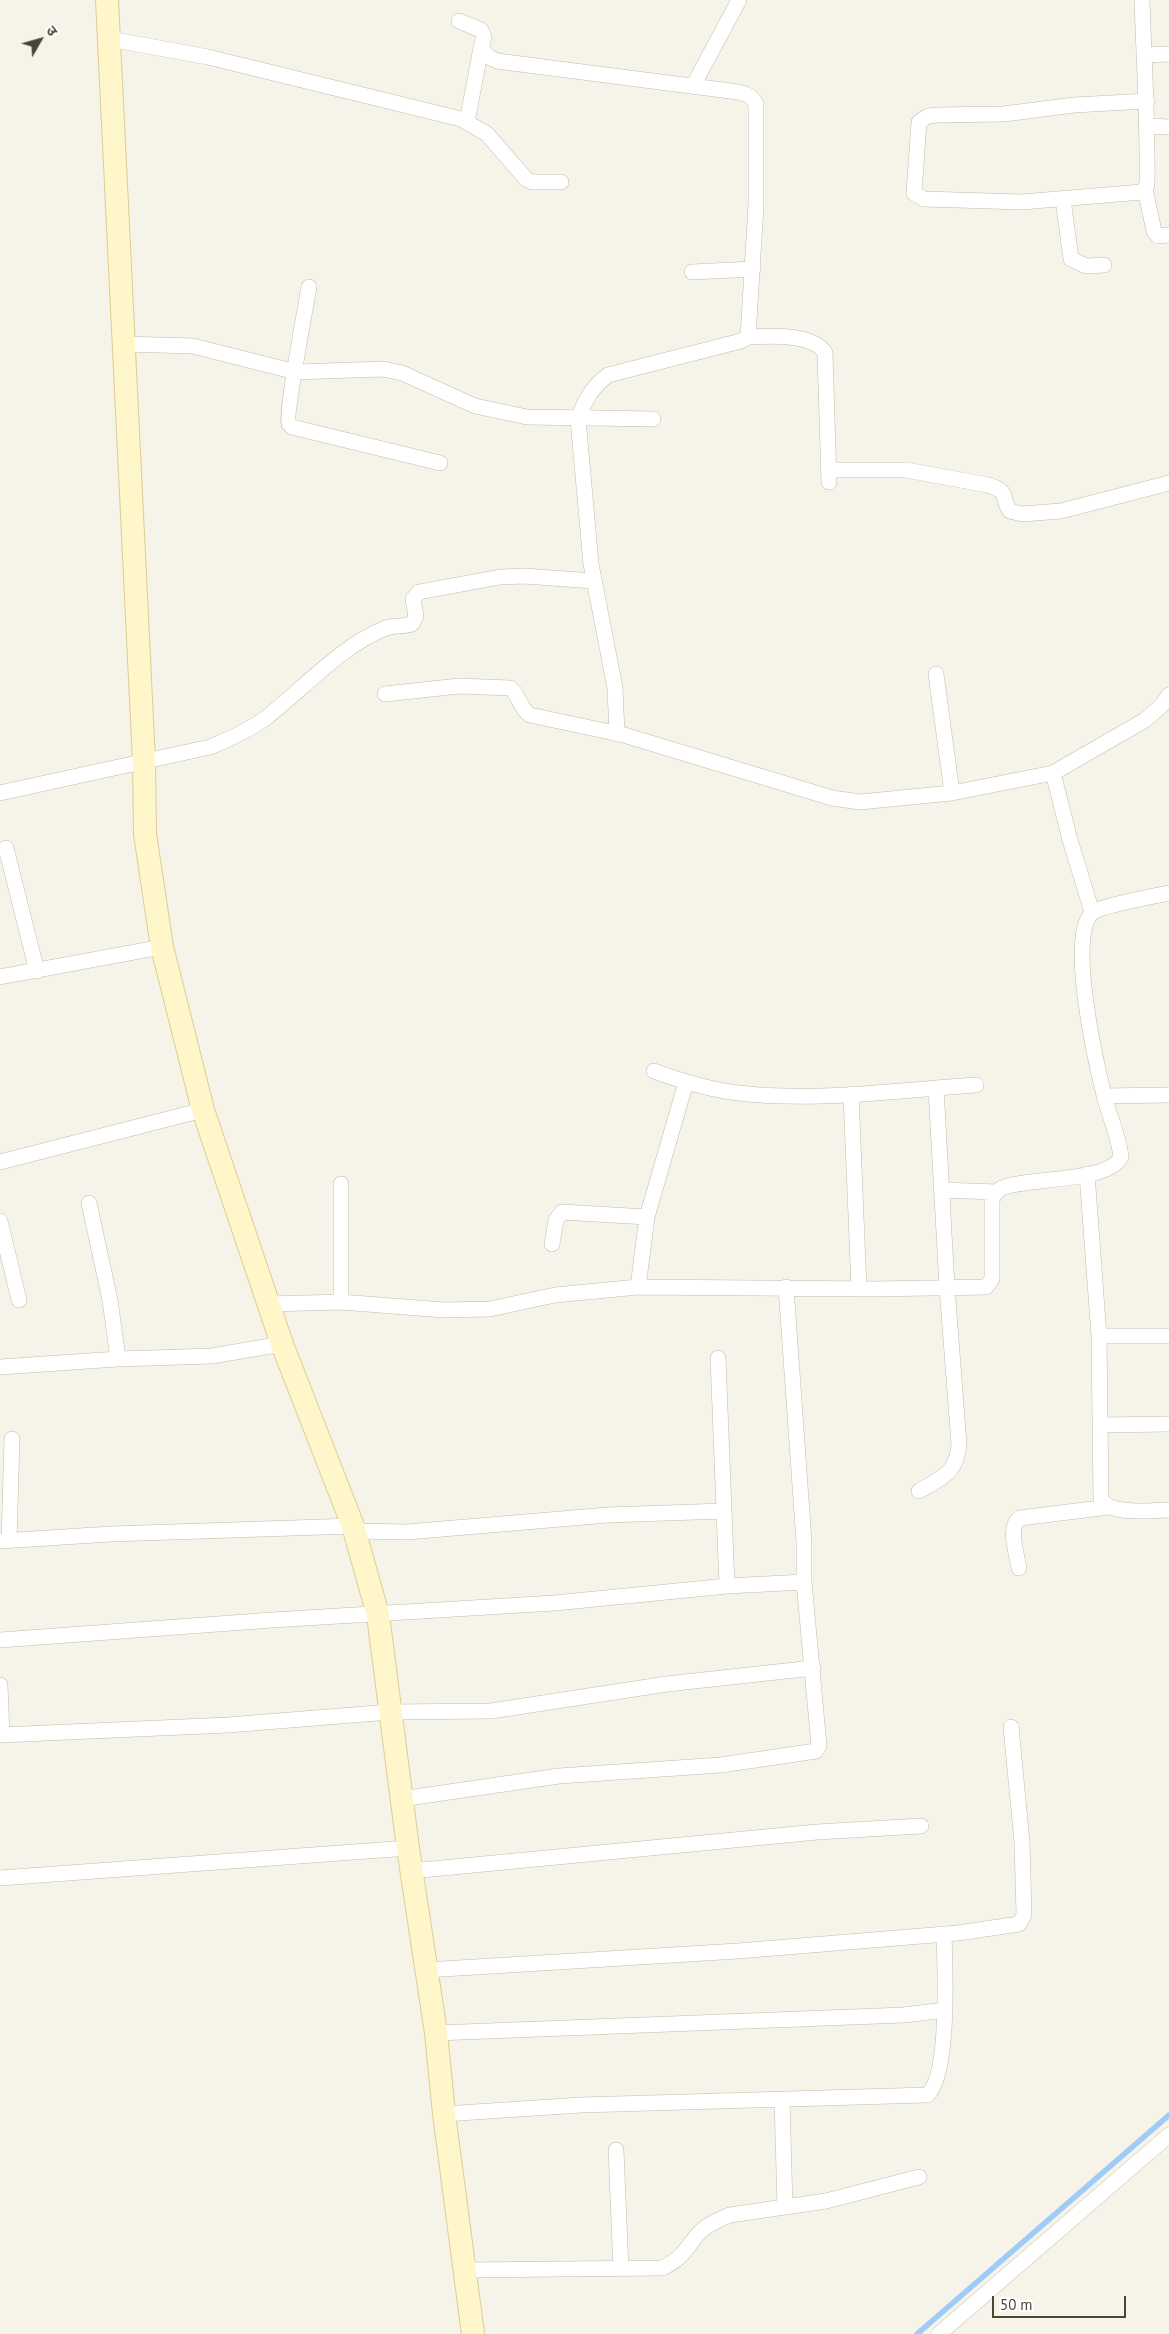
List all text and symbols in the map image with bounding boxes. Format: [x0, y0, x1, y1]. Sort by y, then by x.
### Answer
north arrow [15, 15, 65, 65]
text: उ [42, 22, 61, 40]
scale bar [994, 2286, 1128, 2318]
text: 50 m [1000, 2295, 1033, 2314]

